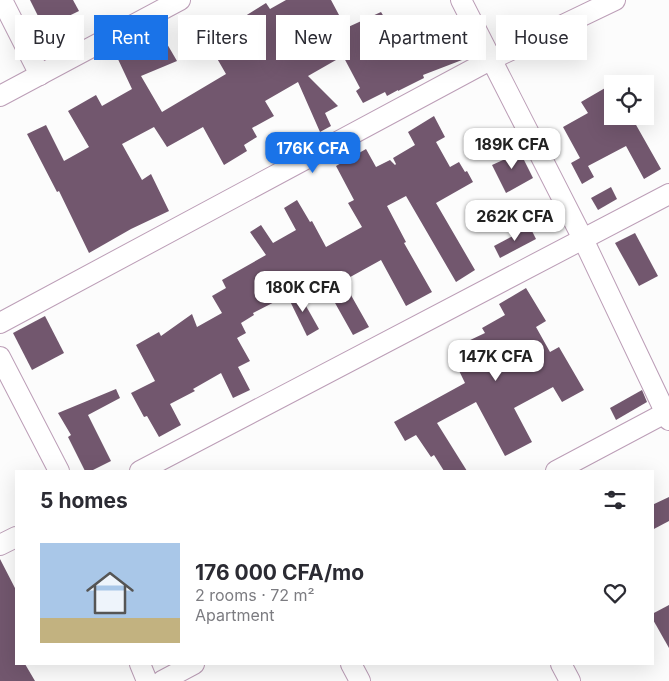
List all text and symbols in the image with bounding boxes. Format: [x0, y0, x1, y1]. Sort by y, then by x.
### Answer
chip: Buy [15, 15, 84, 60]
chip: Rent [94, 15, 168, 60]
chip: Filters [178, 15, 266, 60]
chip: New [276, 15, 350, 60]
chip: Apartment [360, 15, 486, 60]
chip: House [496, 15, 587, 60]
map controls [604, 75, 654, 125]
button: locate [604, 75, 654, 125]
pin: 189K CFA [460, 128, 564, 170]
pin: 176K CFA [261, 132, 365, 174]
text: 189K CFA [475, 134, 549, 154]
text: 176K CFA [276, 138, 350, 158]
pin: 262K CFA [463, 200, 567, 242]
text: 262K CFA [476, 206, 554, 226]
pin: 180K CFA [251, 270, 355, 313]
text: 180K CFA [265, 277, 341, 297]
pin: 147K CFA [444, 340, 548, 382]
text: 147K CFA [459, 346, 533, 366]
icon: filters [601, 486, 629, 514]
text: 5 homes [40, 488, 128, 513]
text: 176 000 CFA/mo [195, 560, 364, 585]
icon: home [80, 563, 140, 623]
icon: heart [601, 579, 629, 607]
text: 2 rooms · 72 m² [195, 585, 315, 605]
text: Apartment [195, 605, 275, 625]

